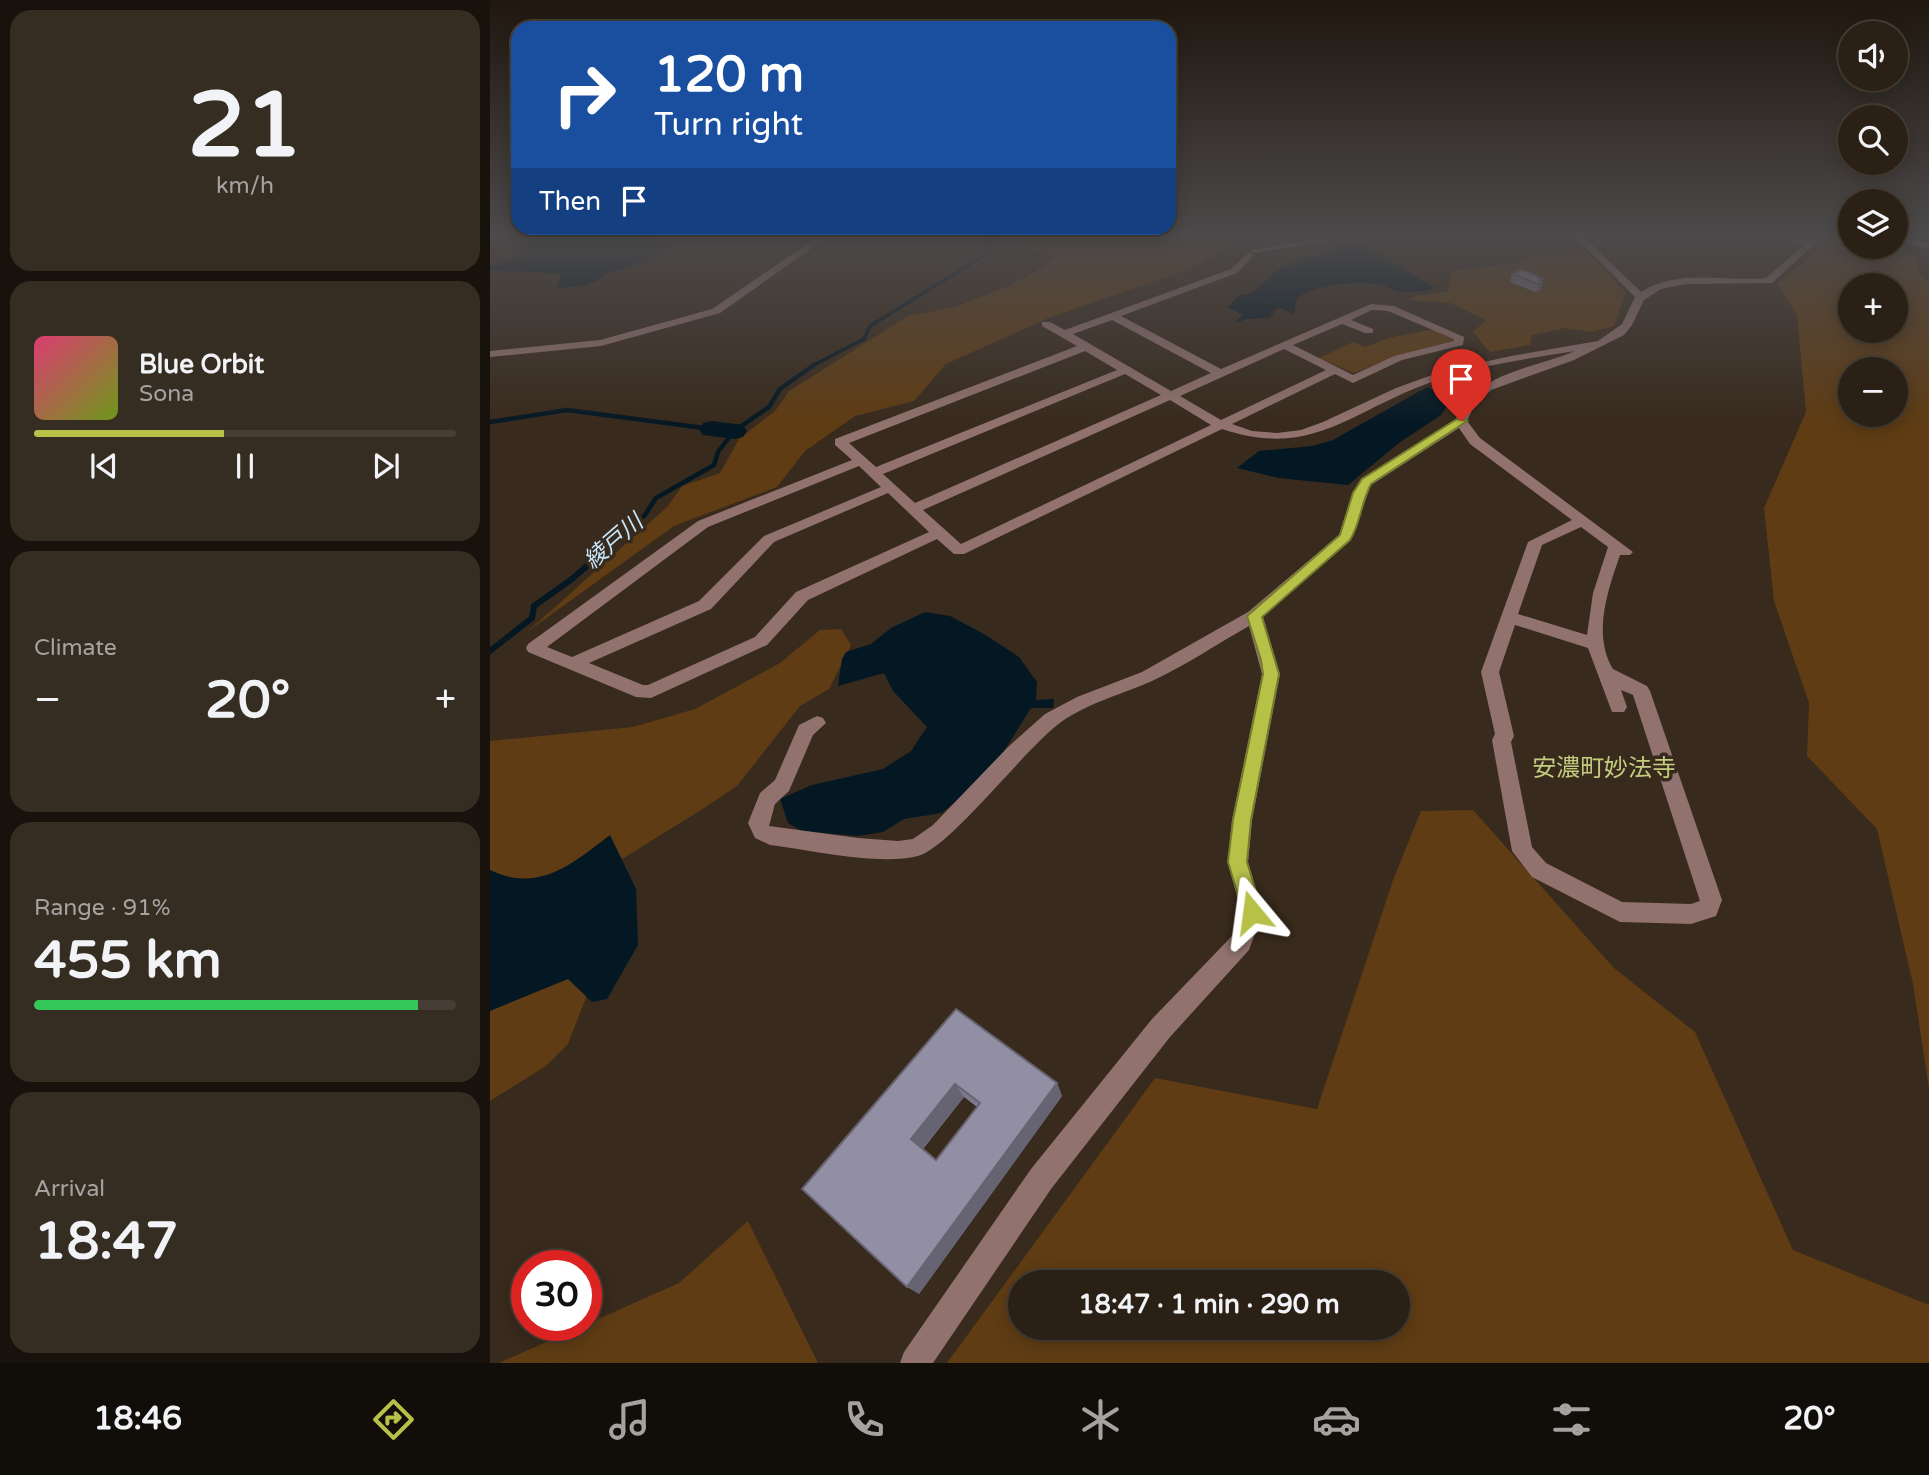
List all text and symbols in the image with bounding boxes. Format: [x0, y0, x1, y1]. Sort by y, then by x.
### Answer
map controls [1838, 21, 1908, 427]
button: sound [1838, 21, 1908, 91]
text: 120 m [654, 46, 804, 105]
icon: right [539, 49, 630, 140]
text: 21 [188, 71, 302, 181]
button: search [1838, 105, 1908, 175]
text: Turn right [654, 106, 803, 144]
text: km/h [216, 172, 274, 200]
icon: arrive [615, 182, 653, 220]
text: Then [539, 186, 601, 217]
button: layers [1838, 189, 1908, 259]
button: + [1838, 273, 1908, 343]
text: Blue Orbit [139, 349, 264, 380]
pin [1431, 349, 1491, 421]
button: − [1838, 357, 1908, 427]
icon: arrive [1442, 360, 1480, 398]
text: Sona [139, 380, 194, 408]
icon: previous [85, 447, 123, 485]
icon: pause [226, 447, 264, 485]
icon: next [367, 447, 405, 485]
water label: 綾戸川 [578, 507, 651, 575]
text: Climate [34, 634, 117, 662]
text: 20° [205, 669, 290, 732]
text: − [34, 677, 61, 723]
text: + [435, 677, 456, 723]
district label: 安濃町妙法寺 [1532, 754, 1676, 783]
position arrow [1215, 875, 1289, 949]
text: Range · 91% [34, 894, 170, 922]
text: 455 km [34, 929, 222, 992]
text: Arrival [34, 1175, 105, 1203]
text: 18:47 [34, 1210, 178, 1273]
speed limit sign: 30 [511, 1250, 602, 1341]
text: 18:47 · 1 min · 290 m [1078, 1289, 1340, 1320]
icon: directions [369, 1395, 418, 1444]
icon: music [605, 1395, 654, 1444]
icon: phone [840, 1395, 889, 1444]
icon: climate [1076, 1395, 1125, 1444]
icon: car [1312, 1395, 1361, 1444]
icon: filters [1547, 1395, 1596, 1444]
text: 18:46 [93, 1400, 182, 1438]
text: 20° [1783, 1400, 1836, 1438]

